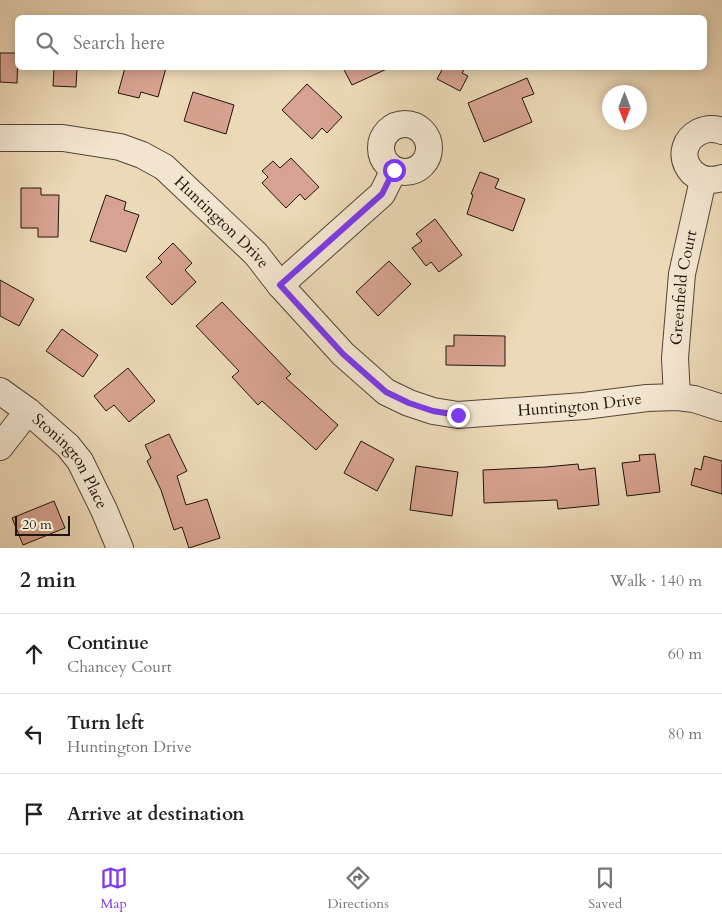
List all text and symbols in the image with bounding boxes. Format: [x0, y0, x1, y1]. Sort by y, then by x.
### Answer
search box [15, 15, 707, 70]
icon: search [33, 29, 61, 57]
text: Search here [73, 30, 165, 56]
north arrow [602, 85, 647, 130]
route start [383, 159, 406, 182]
street label: Huntington Drive [169, 171, 274, 273]
street label: Greenfield Court [665, 228, 702, 346]
street label: Huntington Drive [517, 388, 643, 422]
route end [447, 404, 470, 427]
street label: Stonington Place [27, 409, 113, 513]
scale bar [15, 513, 70, 536]
text: 20 m [22, 515, 52, 534]
text: 2 min [20, 566, 76, 595]
text: Walk · 140 m [610, 570, 702, 592]
text: Continue [67, 630, 149, 656]
icon: ahead [20, 640, 48, 668]
text: 60 m [668, 643, 702, 665]
text: Chancey Court [67, 656, 172, 678]
text: Turn left [67, 710, 144, 736]
icon: left [20, 720, 48, 748]
text: 80 m [668, 723, 702, 745]
text: Huntington Drive [67, 736, 192, 758]
icon: arrive [20, 800, 48, 828]
text: Arrive at destination [67, 801, 244, 827]
tab: Map [100, 864, 128, 913]
tab: Directions [327, 864, 389, 913]
tab: Saved [588, 864, 622, 913]

